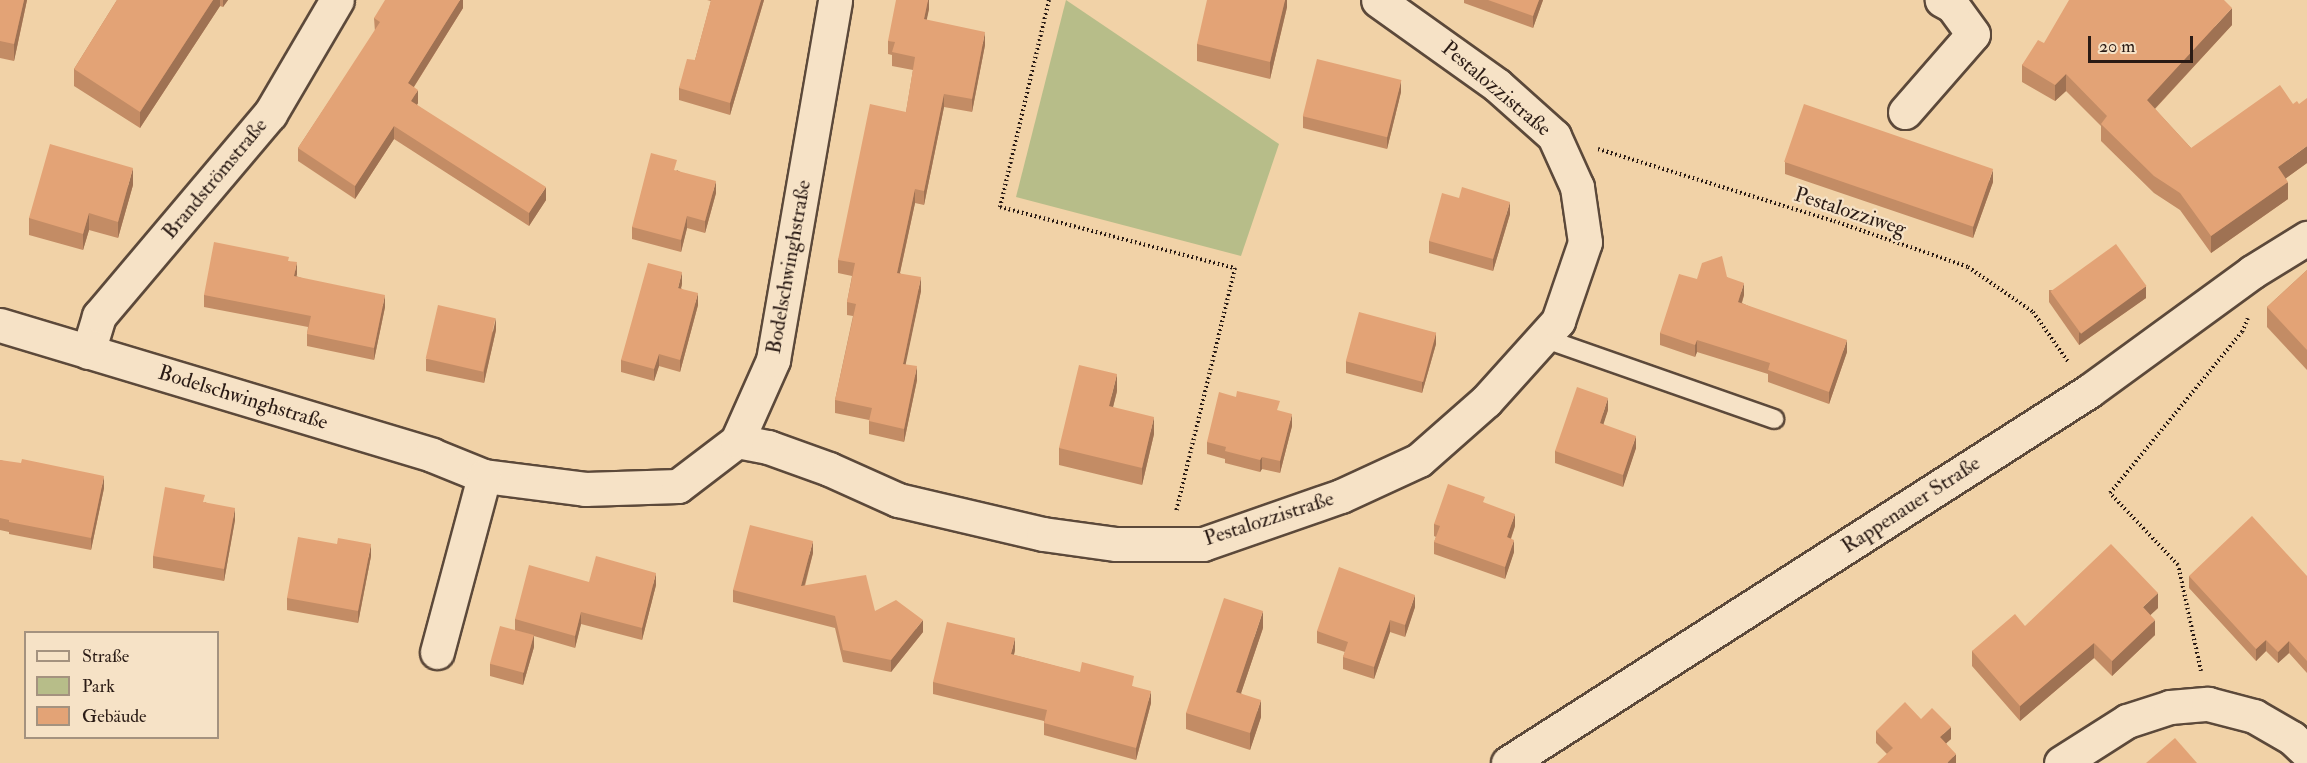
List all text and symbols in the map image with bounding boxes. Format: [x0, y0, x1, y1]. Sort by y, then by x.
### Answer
scale bar [2091, 24, 2196, 62]
text: 20 m [2099, 35, 2135, 58]
street label: Pestalozzistraße [1436, 36, 1556, 142]
street label: Brandströmstraße [157, 113, 273, 245]
street label: Bodelschwinghstraße [761, 178, 817, 356]
street label: Pestalozziweg [1791, 182, 1909, 242]
street label: Bodelschwinghstraße [155, 360, 331, 436]
street label: Rappenauer Straße [1837, 451, 1985, 559]
street label: Pestalozzistraße [1201, 486, 1337, 552]
legend [24, 631, 219, 739]
text: Straße [82, 645, 129, 668]
text: Park [82, 675, 115, 698]
text: Gebäude [82, 705, 147, 728]

